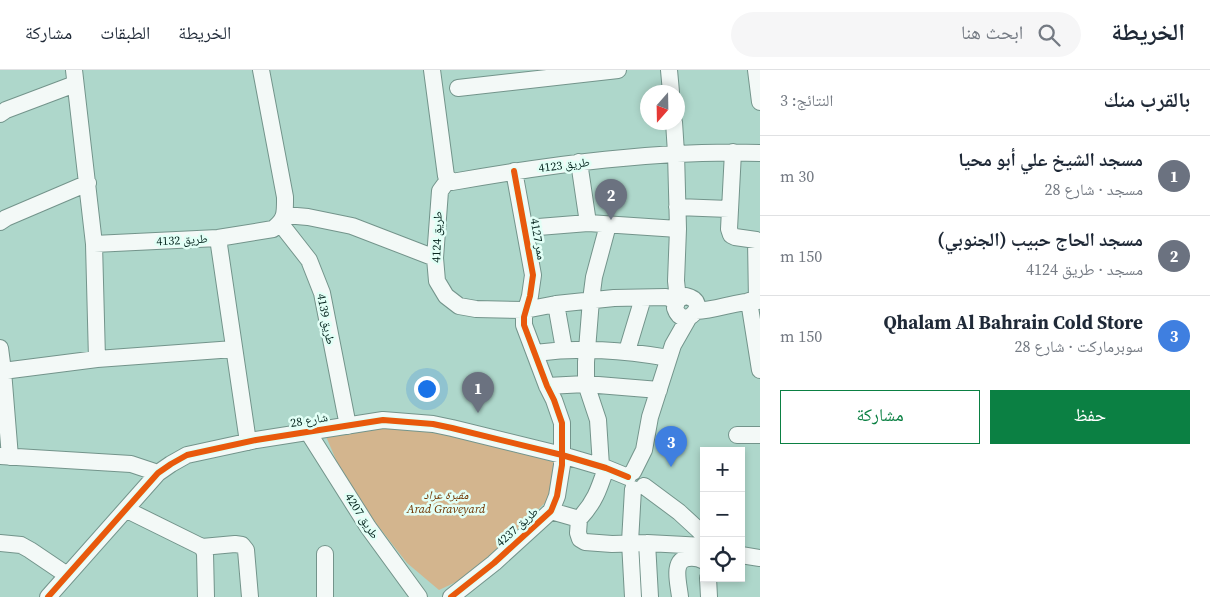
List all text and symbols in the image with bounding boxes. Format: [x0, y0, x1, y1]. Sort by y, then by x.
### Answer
search box [731, 12, 1081, 57]
text: الخريطة [1111, 15, 1185, 48]
text: ابحث هنا [961, 19, 1023, 45]
text: مشاركة [25, 20, 72, 45]
text: الطبقات [100, 20, 150, 45]
text: الخريطة [178, 20, 231, 45]
icon: search [1035, 21, 1063, 49]
north arrow [640, 85, 685, 130]
text: بالقرب منك [1104, 85, 1190, 114]
text: النتائج: 3 [780, 89, 833, 111]
text: مسجد الشيخ علي أبو محيا [958, 146, 1143, 172]
street label: طريق 4123 [538, 154, 591, 176]
text: 30 m [780, 165, 814, 187]
text: 1 [1170, 165, 1178, 187]
text: مسجد · شارع 28 [1044, 178, 1143, 200]
pin: 2 [595, 179, 627, 220]
street label: طريق 4124 [428, 211, 446, 263]
street label: ممر 4127 [526, 217, 550, 261]
text: مسجد الحاج حبيب (الجنوبي) [937, 226, 1143, 252]
street label: طريق 4132 [156, 231, 208, 249]
text: 150 m [780, 245, 822, 267]
text: 2 [1170, 245, 1178, 267]
text: مسجد · طريق 4124 [1026, 258, 1143, 280]
street label: طريق 4139 [313, 292, 339, 346]
text: Qhalam Al Bahrain Cold Store [883, 309, 1143, 335]
text: 150 m [780, 325, 822, 347]
text: 3 [1170, 325, 1178, 347]
text: سوبرماركت · شارع 28 [1014, 335, 1143, 357]
pin: 1 [462, 372, 494, 413]
your location [414, 376, 440, 402]
button: مشاركة [780, 390, 980, 444]
button: حفظ [990, 390, 1190, 444]
street label: شارع 28 [289, 409, 329, 431]
pin: 3 [655, 426, 687, 467]
map controls [700, 447, 745, 582]
button: + [700, 447, 745, 492]
park label: مقبرة عراد Arad Graveyard [406, 487, 486, 517]
street label: طريق 4207 [341, 490, 383, 542]
button: − [700, 492, 745, 537]
street label: طريق 4237 [493, 504, 542, 550]
button: locate [700, 537, 745, 582]

